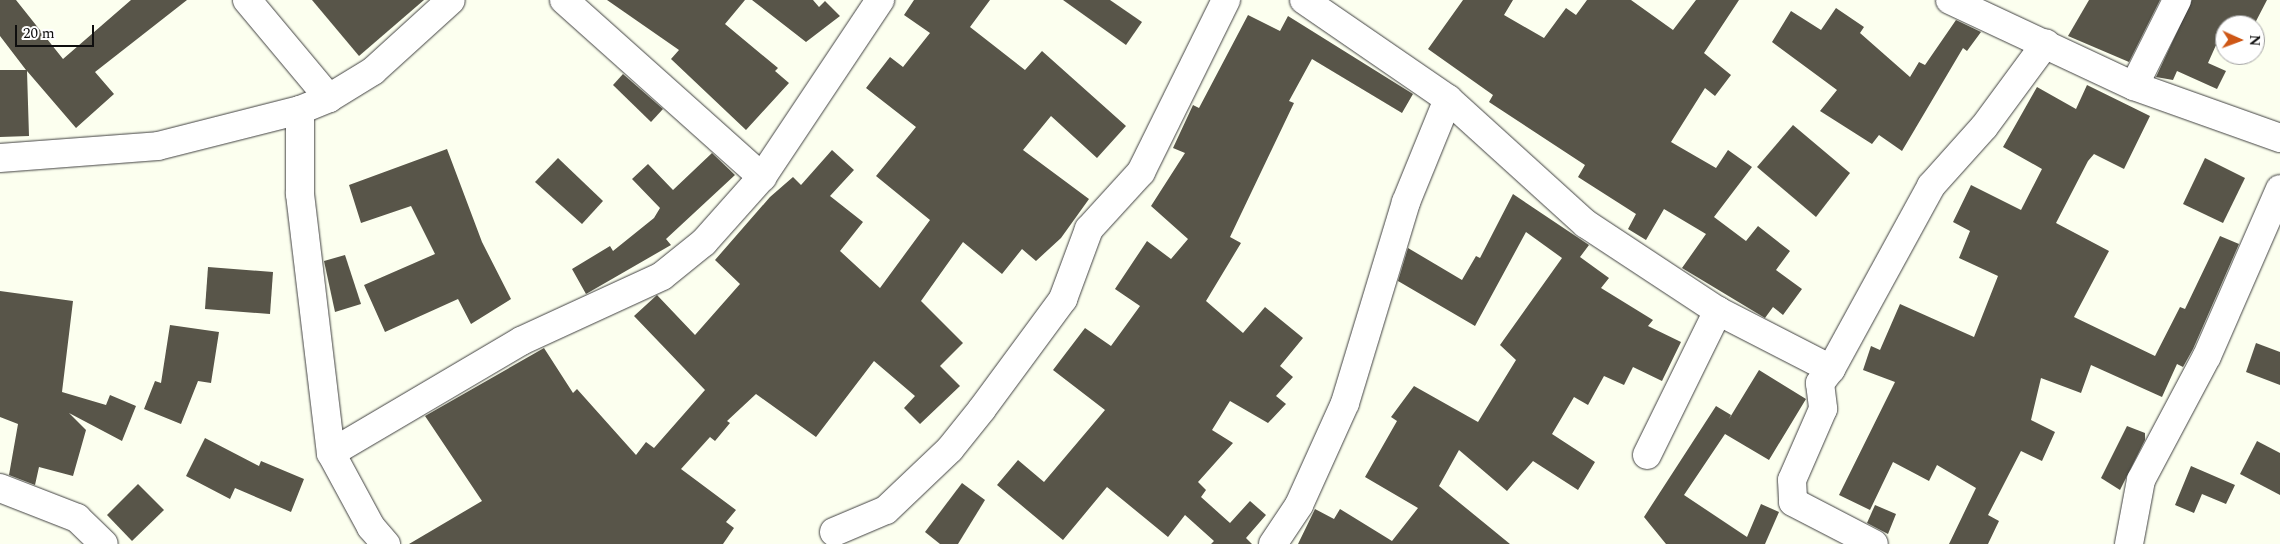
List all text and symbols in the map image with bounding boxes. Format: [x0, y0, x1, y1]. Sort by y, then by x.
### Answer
scale bar [18, 15, 96, 47]
north arrow [2215, 15, 2265, 65]
text: 20 m [23, 22, 55, 45]
text: N [2244, 34, 2265, 47]

